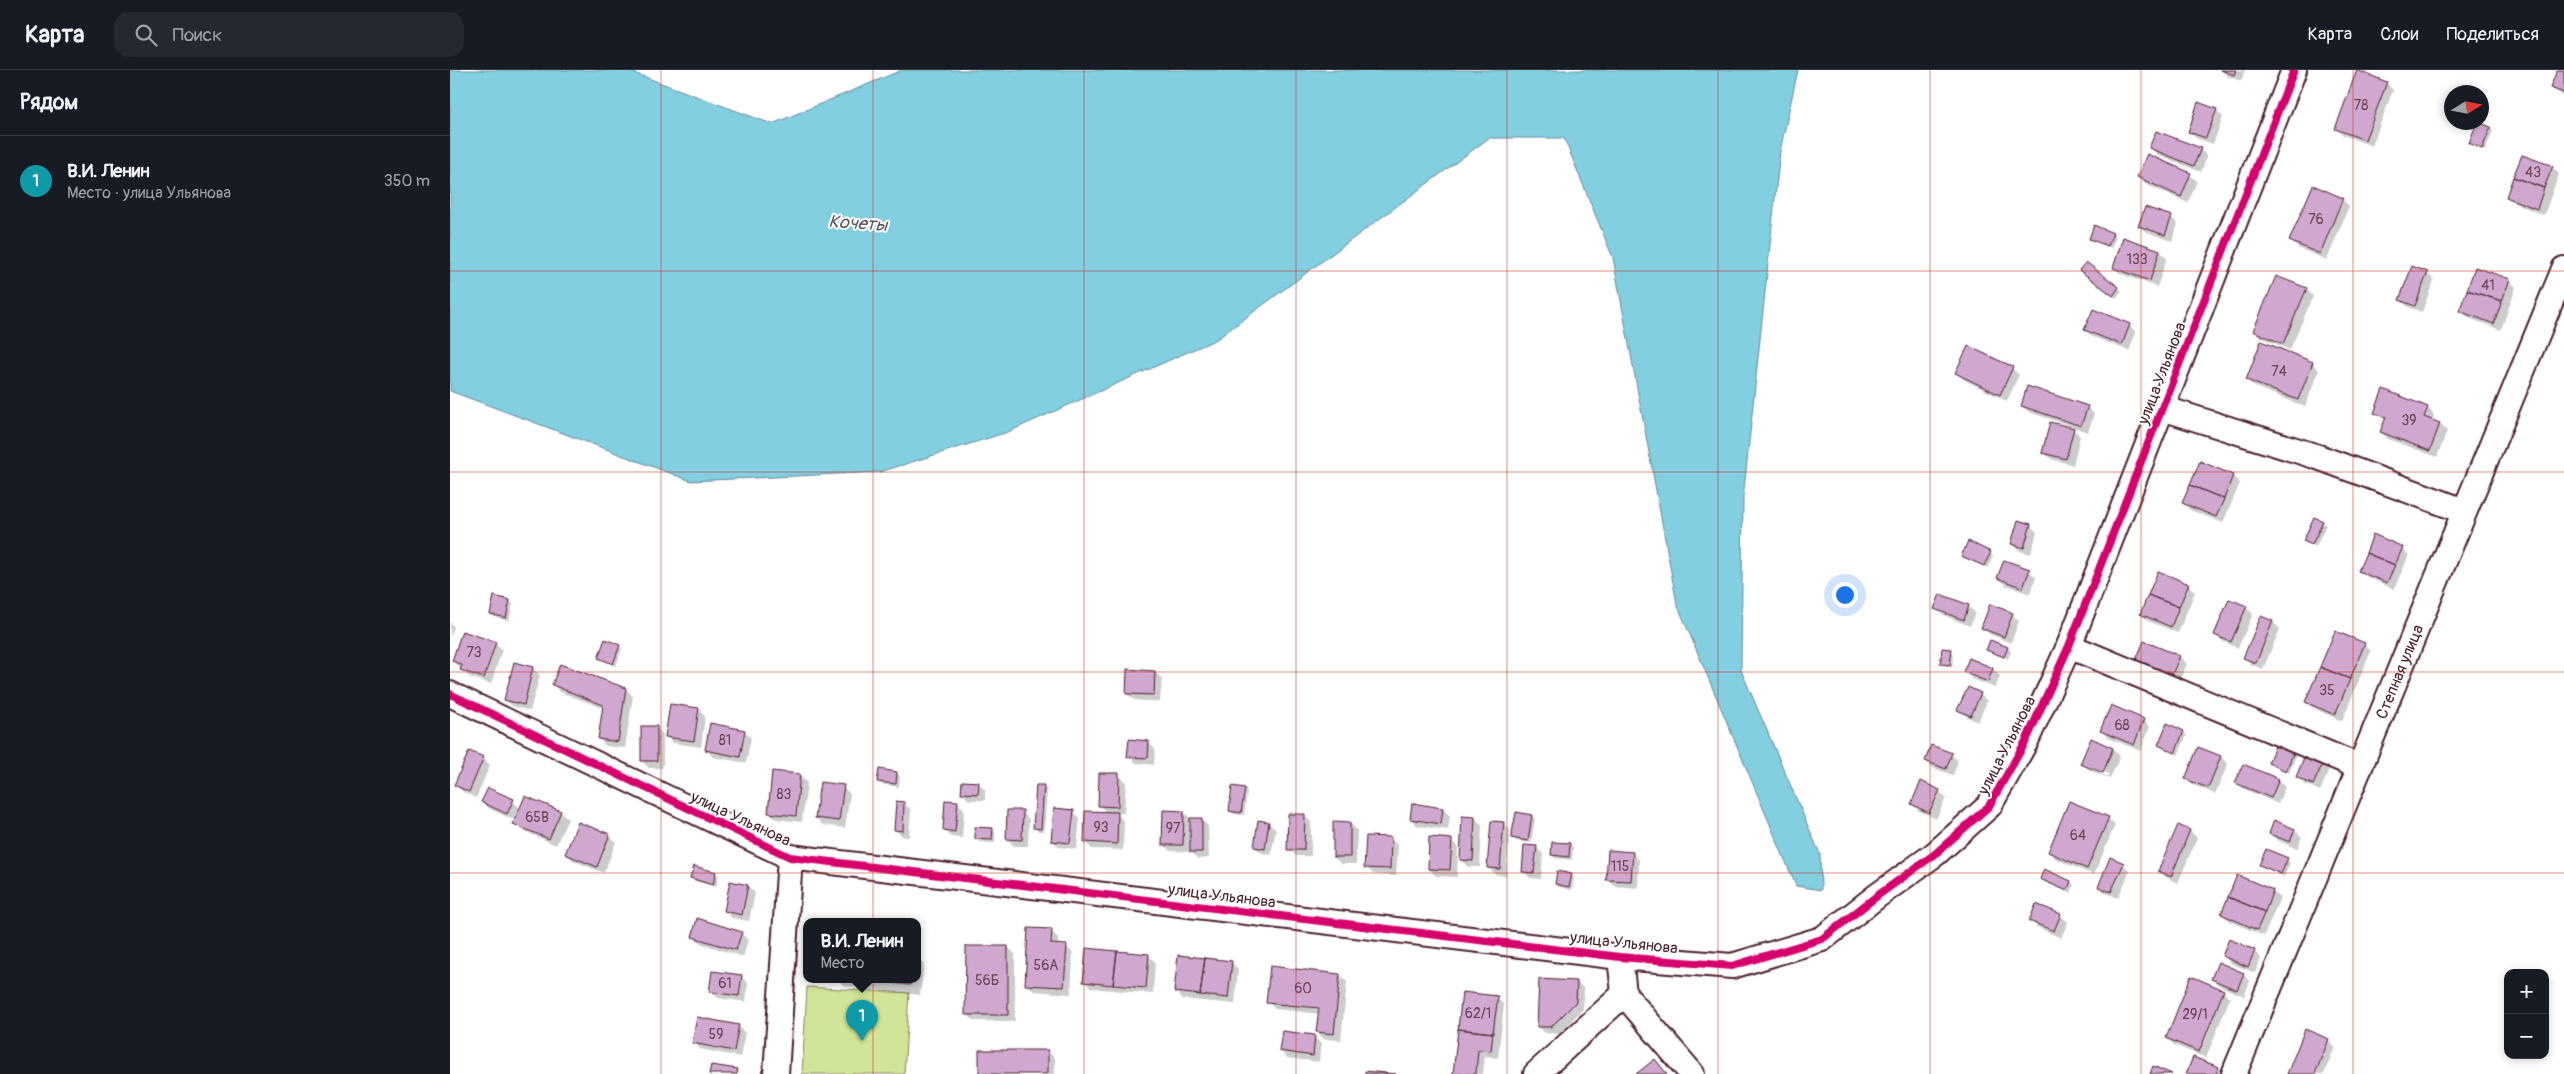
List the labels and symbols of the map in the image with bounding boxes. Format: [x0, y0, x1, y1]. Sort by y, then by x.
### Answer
north arrow [2444, 85, 2489, 130]
house number: 78 [2354, 97, 2368, 114]
house number: 43 [2525, 164, 2541, 181]
water label: Кочеты [828, 210, 889, 237]
house number: 76 [2308, 211, 2324, 228]
house number: 133 [2126, 251, 2148, 268]
house number: 41 [2481, 277, 2495, 294]
street label: улица Ульянова [2133, 319, 2191, 428]
house number: 74 [2271, 363, 2287, 380]
house number: 39 [2401, 412, 2417, 429]
your location [1832, 582, 1858, 608]
street label: Степная улица [2372, 622, 2428, 722]
house number: 73 [466, 644, 482, 661]
house number: 35 [2319, 682, 2335, 699]
street label: улица Ульянова [1973, 693, 2040, 799]
house number: 68 [2114, 717, 2130, 734]
house number: 81 [719, 732, 731, 749]
house number: 83 [777, 786, 792, 803]
street label: улица Ульянова [686, 787, 794, 851]
house number: 65В [525, 809, 549, 826]
house number: 93 [1093, 819, 1109, 836]
house number: 97 [1166, 820, 1181, 837]
house number: 64 [2070, 827, 2086, 844]
house number: 115 [1611, 858, 1629, 875]
street label: улица Ульянова [1166, 879, 1277, 913]
street label: улица Ульянова [1568, 927, 1679, 959]
house number: 56А [1034, 957, 1058, 974]
house number: 56Б [975, 972, 999, 989]
house number: 61 [718, 975, 732, 992]
house number: 60 [1294, 980, 1312, 997]
pin: 1 [846, 1000, 878, 1041]
house number: 62/1 [1465, 1005, 1491, 1022]
house number: 29/1 [2182, 1006, 2208, 1023]
house number: 59 [709, 1026, 723, 1043]

